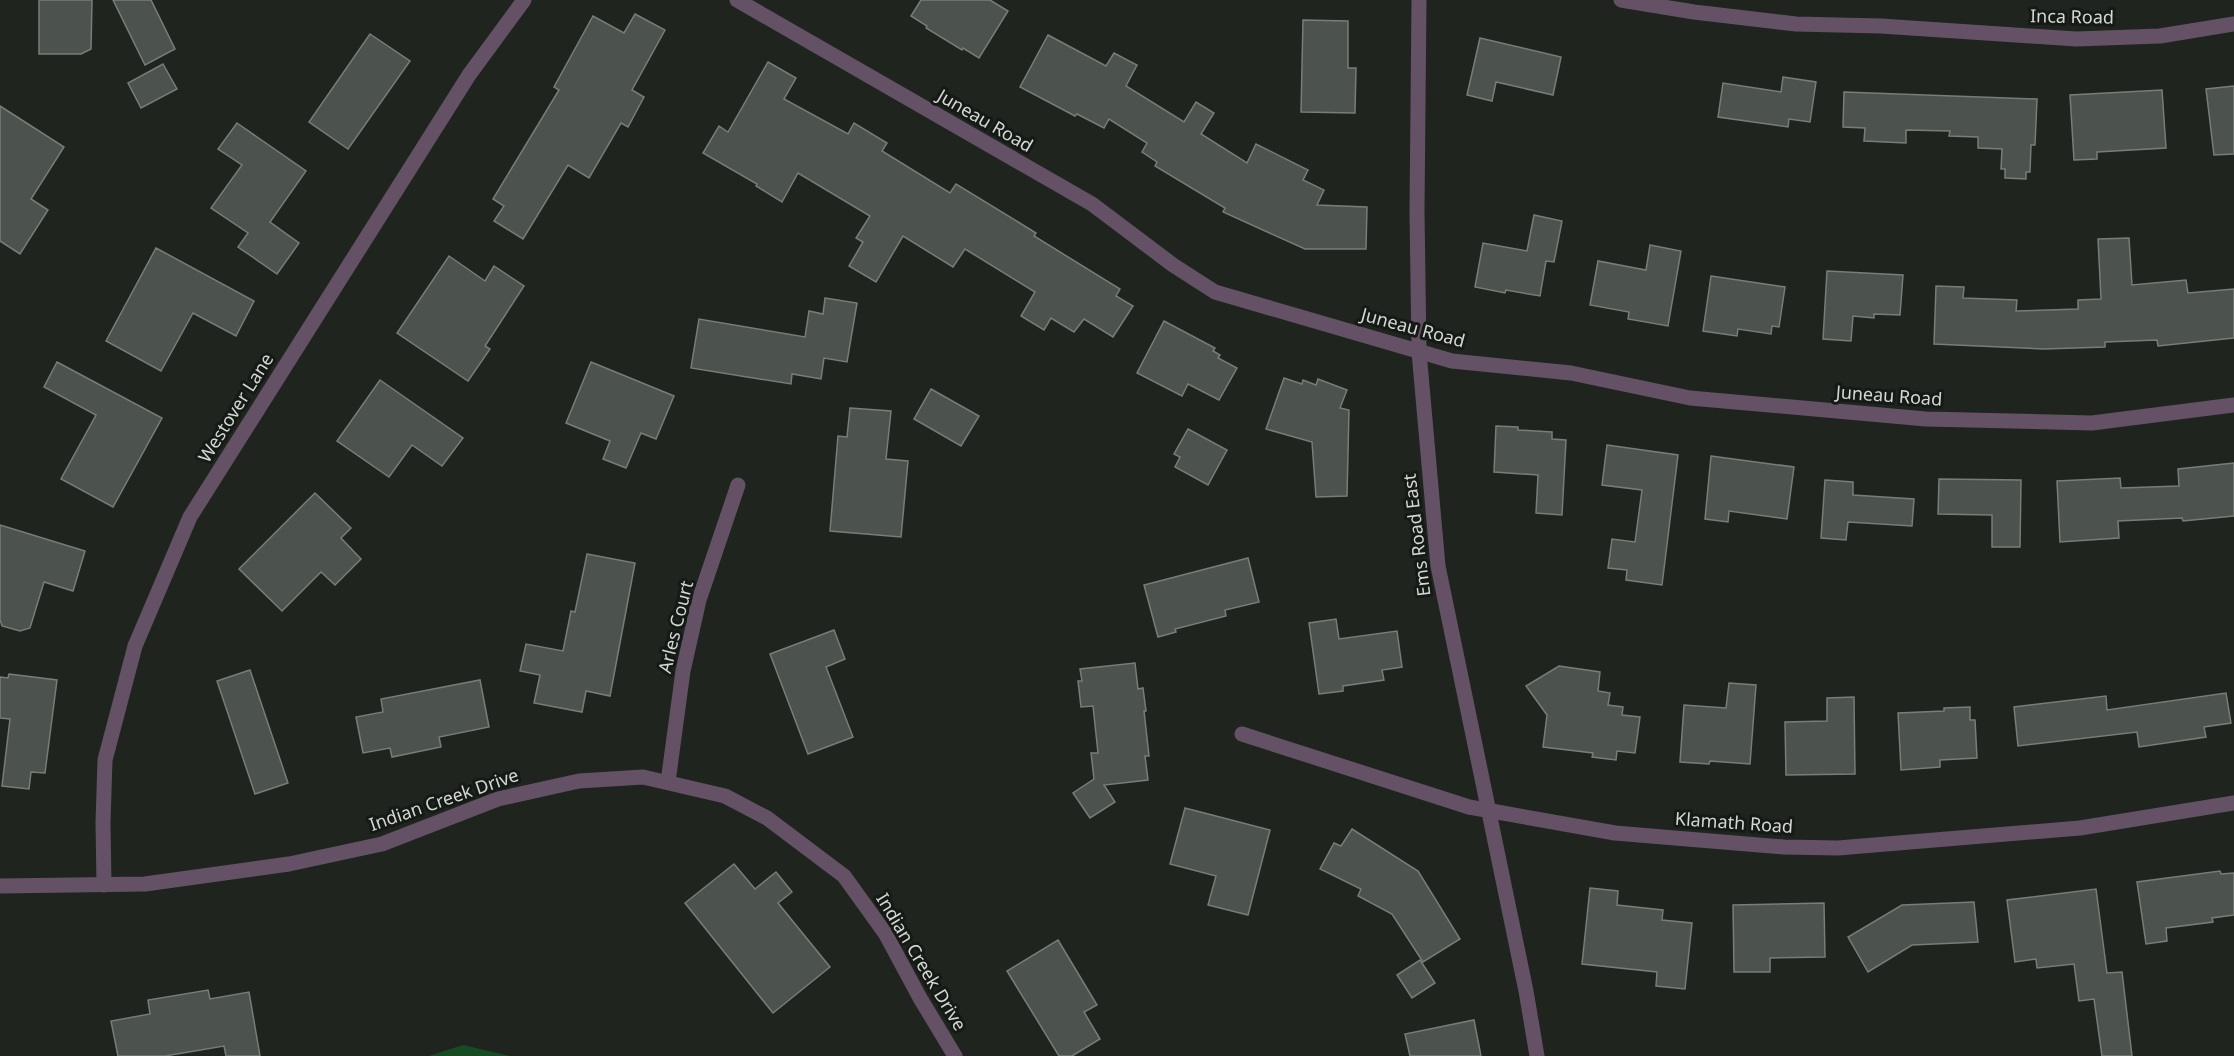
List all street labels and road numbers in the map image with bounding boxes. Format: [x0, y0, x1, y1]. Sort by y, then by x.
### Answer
street label: Inca Road [2030, 3, 2114, 29]
street label: Juneau Road [932, 82, 1038, 157]
street label: Juneau Road [1357, 301, 1468, 352]
street label: Westover Lane [192, 348, 278, 467]
street label: Juneau Road [1833, 379, 1943, 411]
street label: Ems Road East [1397, 472, 1435, 598]
street label: Arles Court [652, 578, 698, 675]
street label: Indian Creek Drive [366, 762, 522, 836]
street label: Klamath Road [1674, 806, 1794, 838]
street label: Indian Creek Drive [871, 888, 972, 1035]

